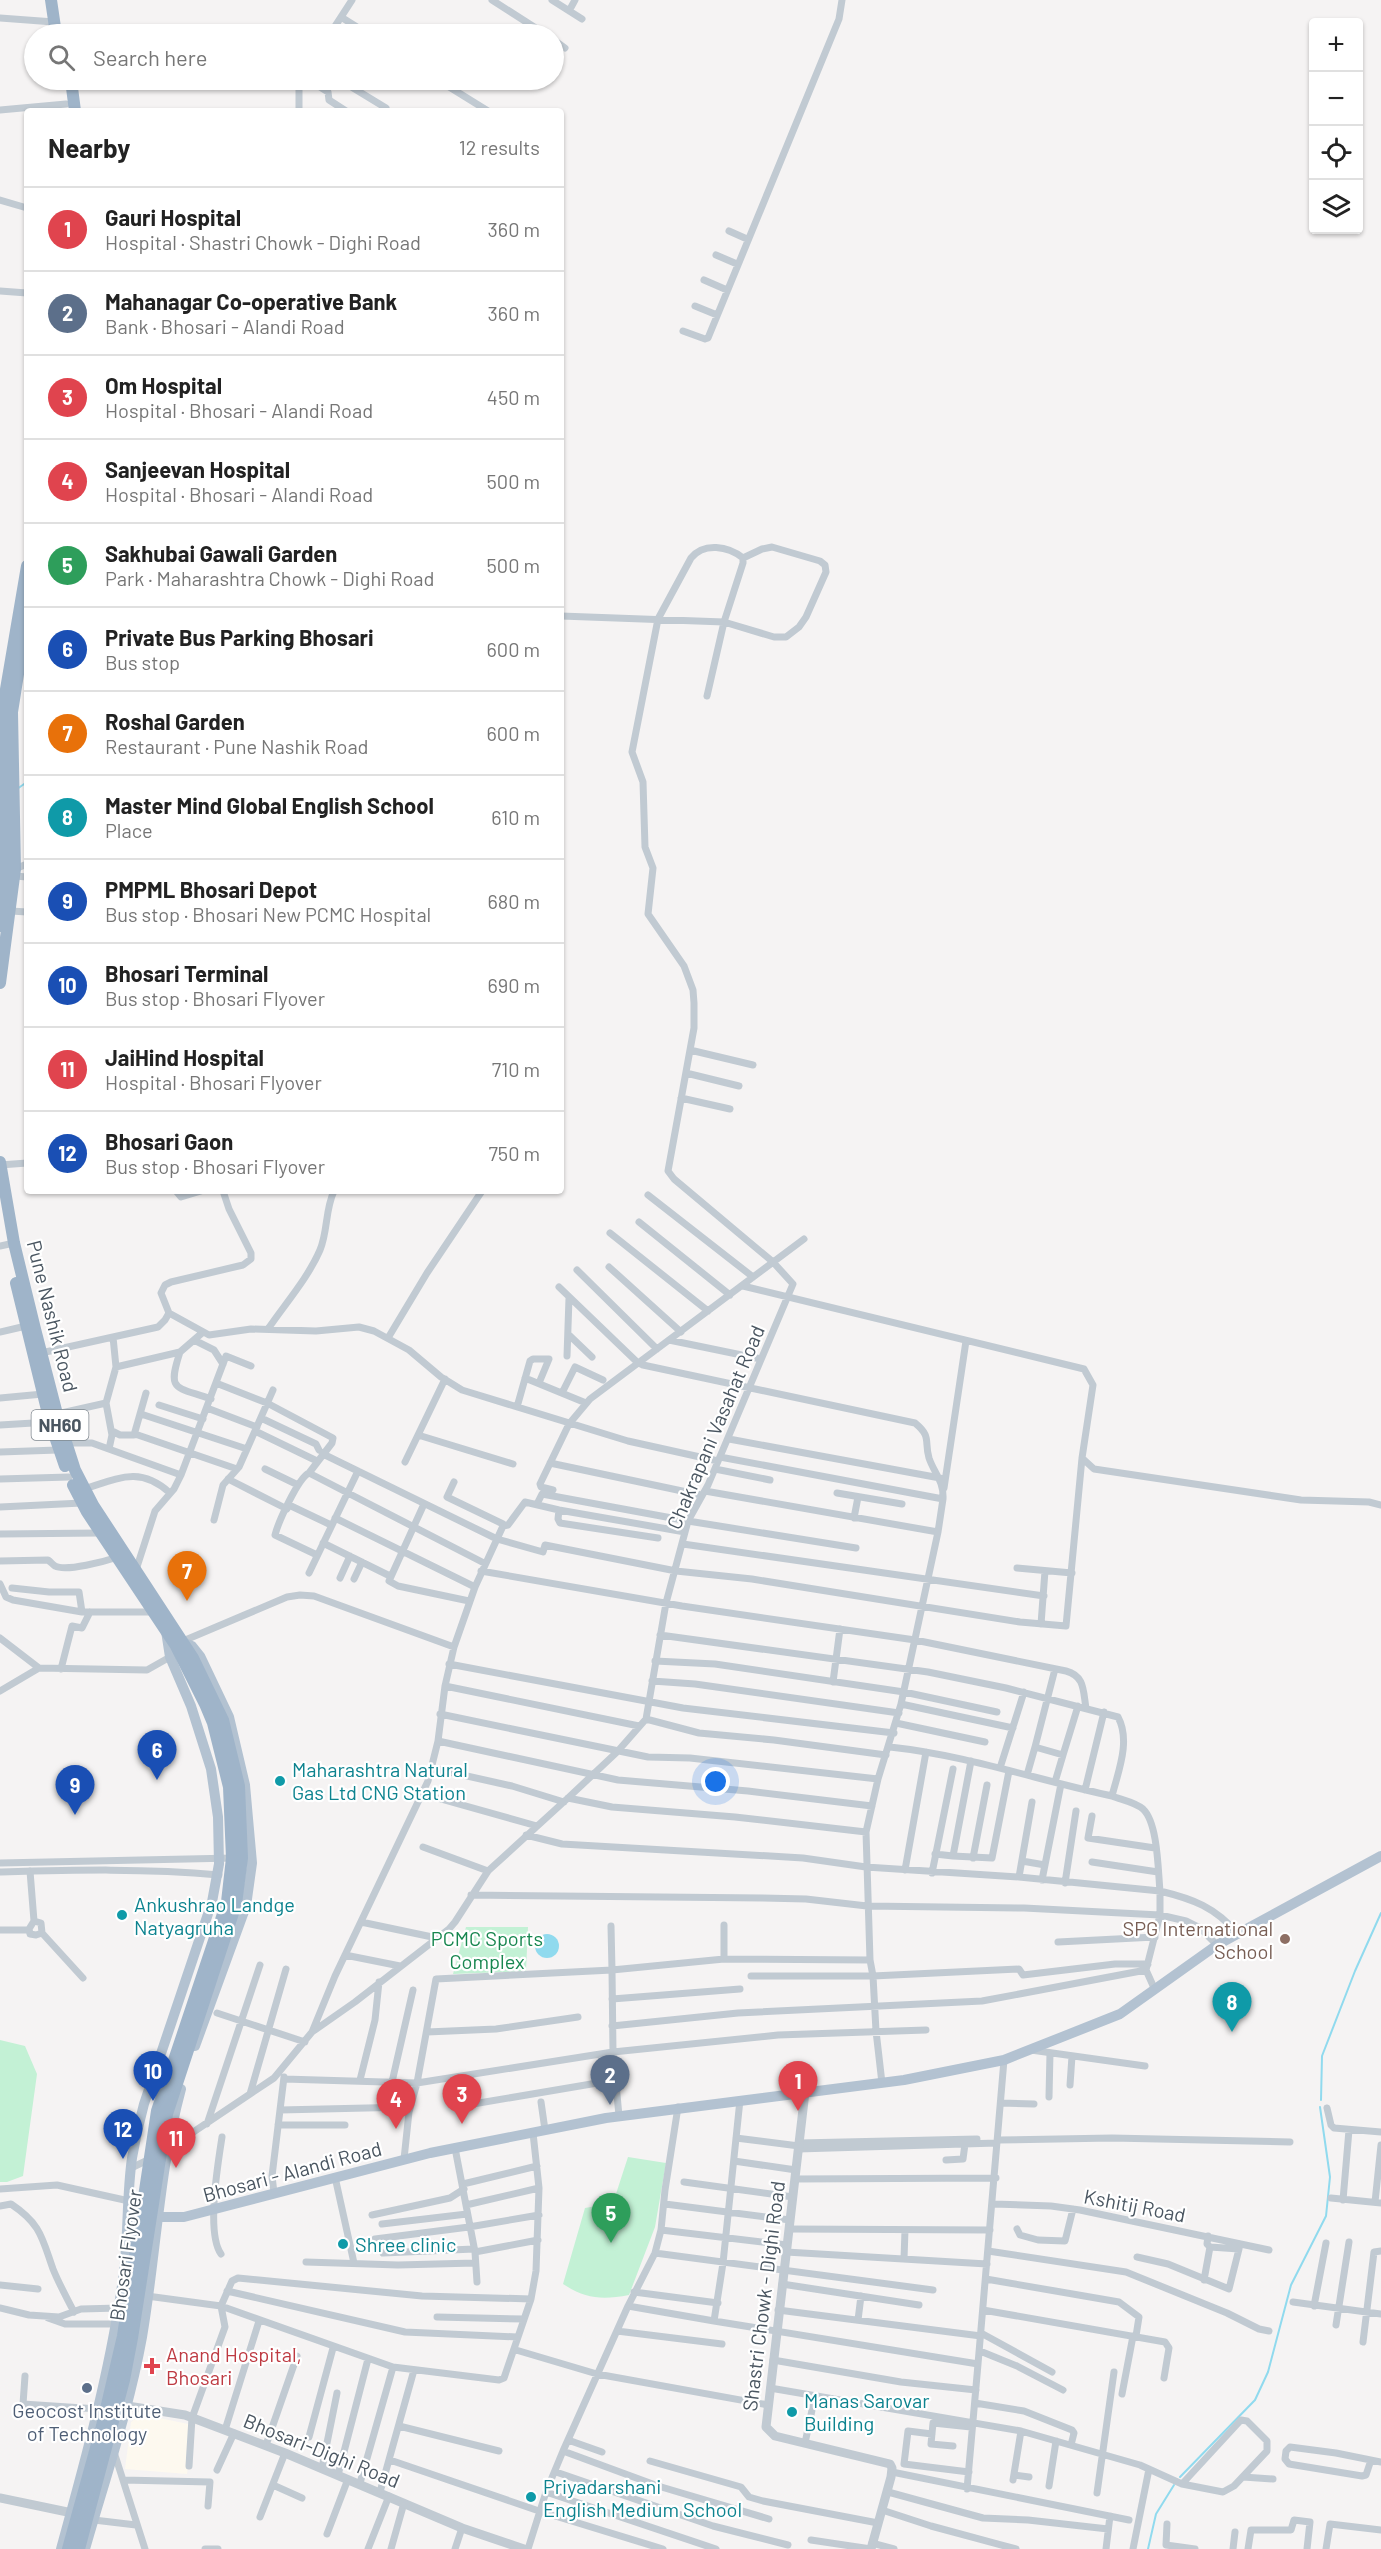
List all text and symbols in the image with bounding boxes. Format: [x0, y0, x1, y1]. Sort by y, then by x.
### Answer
map controls [1309, 18, 1363, 234]
button: + [1309, 18, 1363, 72]
search box [24, 24, 564, 90]
icon: search [45, 41, 78, 74]
text: Search here [93, 44, 207, 70]
button: − [1309, 72, 1363, 126]
button: locate [1309, 126, 1363, 180]
text: Nearby [48, 132, 130, 163]
text: 12 results [459, 135, 540, 159]
button: layers [1309, 180, 1363, 234]
text: Gauri Hospital [105, 204, 241, 230]
text: 1 [64, 217, 71, 241]
text: 360 m [488, 217, 540, 241]
text: Hospital · Shastri Chowk - Dighi Road [105, 230, 421, 254]
text: Mahanagar Co-operative Bank [105, 288, 397, 314]
text: 2 [62, 301, 73, 325]
text: 360 m [488, 301, 540, 325]
text: Bank · Bhosari - Alandi Road [105, 314, 345, 338]
text: Om Hospital [105, 372, 222, 398]
text: 3 [62, 385, 73, 409]
text: 450 m [487, 385, 540, 409]
text: Hospital · Bhosari - Alandi Road [105, 398, 373, 422]
text: Sanjeevan Hospital [105, 456, 290, 482]
text: 4 [61, 469, 74, 493]
text: 500 m [487, 469, 540, 493]
text: Hospital · Bhosari - Alandi Road [105, 482, 373, 506]
text: Sakhubai Gawali Garden [105, 540, 337, 566]
text: 5 [62, 553, 73, 577]
text: 500 m [487, 553, 540, 577]
text: Park · Maharashtra Chowk - Dighi Road [105, 566, 434, 590]
text: Private Bus Parking Bhosari [105, 624, 374, 650]
text: 6 [62, 637, 73, 661]
text: 600 m [487, 637, 540, 661]
text: Bus stop [105, 650, 180, 674]
text: Roshal Garden [105, 708, 245, 734]
text: 7 [63, 721, 72, 745]
text: 600 m [487, 721, 540, 745]
text: Restaurant · Pune Nashik Road [105, 734, 369, 758]
text: Master Mind Global English School [105, 792, 434, 818]
text: 8 [62, 805, 73, 829]
text: 610 m [491, 805, 540, 829]
text: Place [105, 818, 153, 842]
text: PMPML Bhosari Depot [105, 876, 317, 902]
text: 9 [62, 889, 73, 913]
text: 680 m [487, 889, 540, 913]
text: Bus stop · Bhosari New PCMC Hospital [105, 902, 431, 926]
text: Bhosari Terminal [105, 960, 268, 986]
text: 10 [58, 973, 77, 997]
text: 690 m [487, 973, 540, 997]
text: Bus stop · Bhosari Flyover [105, 986, 325, 1010]
text: JaiHind Hospital [105, 1044, 264, 1070]
text: 11 [60, 1057, 75, 1081]
text: 710 m [492, 1057, 540, 1081]
text: Hospital · Bhosari Flyover [105, 1070, 322, 1094]
text: Bhosari Gaon [105, 1128, 233, 1154]
text: 12 [58, 1141, 77, 1165]
text: 750 m [488, 1141, 540, 1165]
text: Bus stop · Bhosari Flyover [105, 1154, 325, 1178]
street label: Pune Nashik Road [23, 1238, 83, 1394]
street label: Chakrapani Vasahat Road [661, 1321, 769, 1533]
road number: NH60 [32, 1410, 88, 1440]
pin: 7 [168, 1552, 207, 1601]
pin: 6 [138, 1730, 176, 1780]
place label: Maharashtra Natural Gas Ltd CNG Station [292, 1757, 468, 1804]
pin: 9 [56, 1766, 94, 1815]
your location [701, 1767, 730, 1796]
marker: Maharashtra Natural Gas Ltd CNG Station [273, 1774, 287, 1788]
place label: Ankushrao Landge Natyagruha [134, 1892, 295, 1939]
marker: Ankushrao Landge Natyagruha [115, 1908, 129, 1922]
place label: SPG International School [1123, 1916, 1273, 1963]
park label: PCMC Sports Complex [431, 1926, 543, 1973]
marker: SPG International School [1278, 1932, 1292, 1946]
pin: 8 [1212, 1982, 1252, 2032]
pin: 10 [134, 2052, 172, 2101]
pin: 2 [590, 2056, 630, 2105]
pin: 1 [778, 2062, 818, 2111]
pin: 3 [442, 2074, 482, 2124]
pin: 4 [376, 2080, 416, 2129]
pin: 12 [104, 2110, 142, 2159]
pin: 11 [156, 2118, 195, 2168]
street label: Bhosari - Alandi Road [200, 2136, 384, 2206]
street label: Shastri Chowk - Dighi Road [737, 2179, 789, 2413]
street label: Kshitij Road [1082, 2183, 1188, 2227]
street label: Bhosari Flyover [104, 2188, 146, 2322]
pin: 5 [592, 2194, 630, 2243]
place label: Shree clinic [355, 2232, 456, 2256]
marker: Shree clinic [336, 2237, 350, 2251]
place label: Anand Hospital, Bhosari [166, 2342, 302, 2389]
marker: Anand Hospital, Bhosari [143, 2357, 161, 2375]
marker: Geocost Institute of Technology [80, 2381, 94, 2395]
place label: Manas Sarovar Building [804, 2388, 929, 2435]
place label: Geocost Institute of Technology [12, 2398, 162, 2445]
marker: Manas Sarovar Building [785, 2405, 799, 2419]
street label: Bhosari-Dighi Road [240, 2408, 404, 2492]
place label: Priyadarshani English Medium School [543, 2474, 742, 2521]
marker: Priyadarshani English Medium School [524, 2490, 538, 2504]

